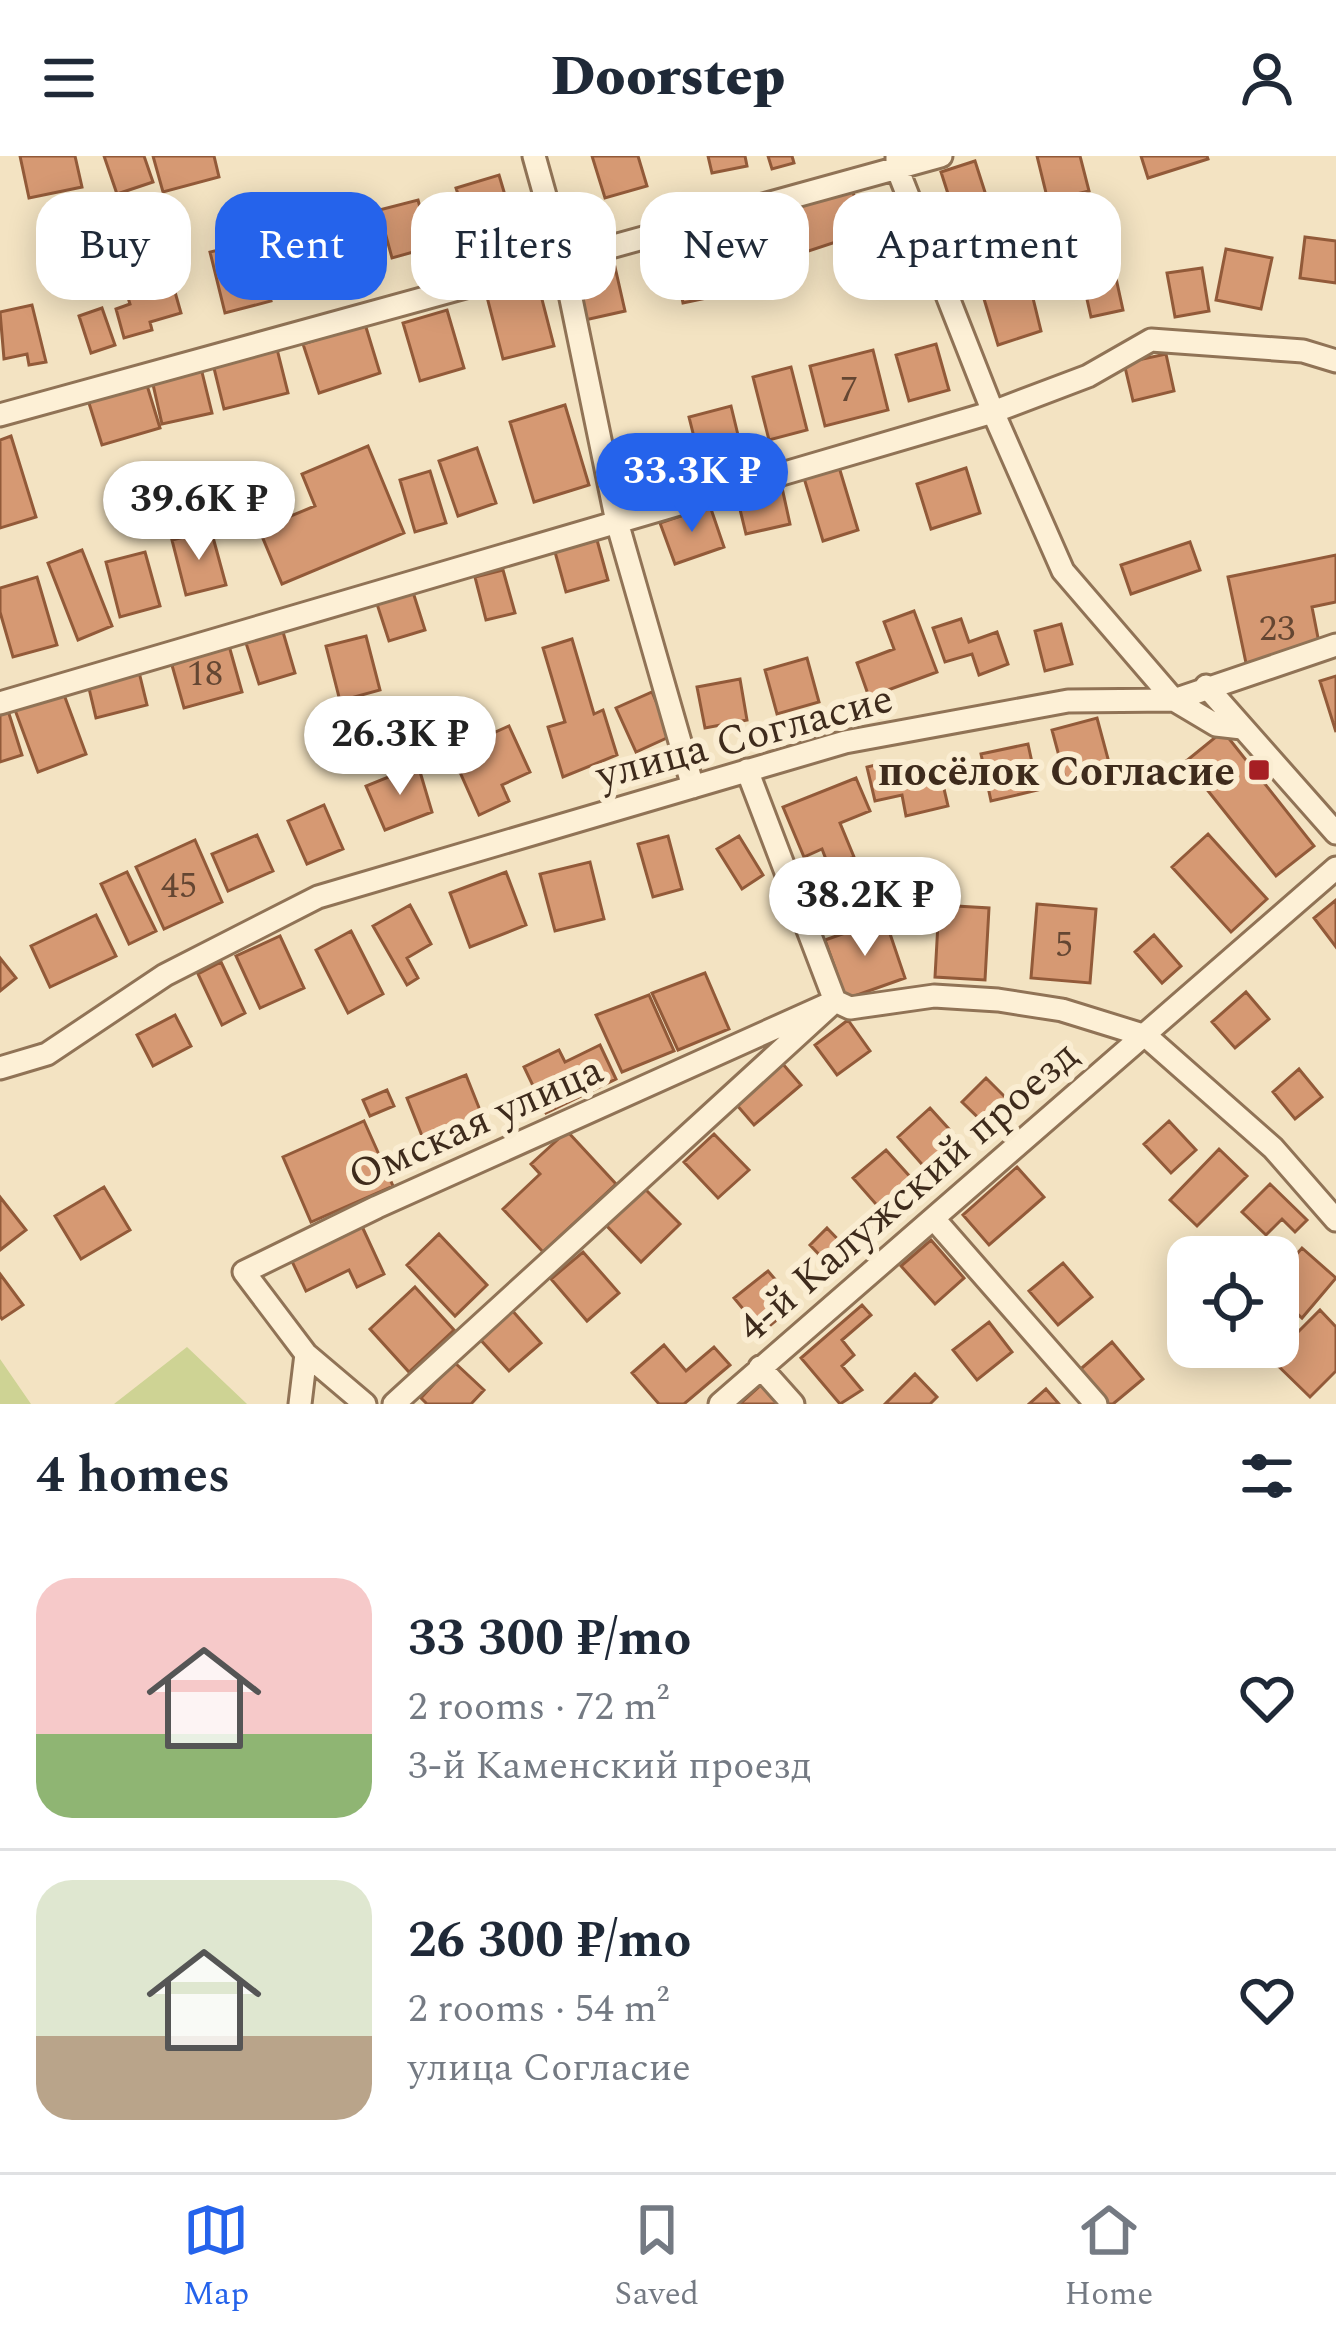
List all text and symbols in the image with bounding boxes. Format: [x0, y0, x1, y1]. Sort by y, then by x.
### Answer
text: Doorstep [551, 37, 785, 119]
icon: menu [36, 45, 102, 111]
icon: person [1234, 45, 1300, 111]
chip: Buy [36, 192, 191, 300]
chip: Rent [215, 192, 387, 300]
chip: Filters [411, 192, 616, 300]
chip: New [640, 192, 809, 300]
chip: Apartment [833, 192, 1121, 300]
house number: 7 [840, 363, 858, 418]
pin: 33.3K ₽ [581, 433, 803, 535]
text: 33.3K ₽ [623, 442, 761, 501]
pin: 39.6K ₽ [88, 461, 310, 563]
text: 39.6K ₽ [130, 470, 268, 529]
house number: 23 [1259, 602, 1295, 657]
house number: 18 [187, 647, 223, 702]
street label: улица Согласие [588, 668, 900, 808]
pin: 26.3K ₽ [289, 696, 511, 798]
text: 26.3K ₽ [331, 705, 469, 764]
place label: посёлок Согласие [878, 741, 1235, 804]
marker: посёлок Согласие [1246, 757, 1272, 783]
pin: 38.2K ₽ [754, 857, 976, 959]
house number: 45 [161, 859, 197, 914]
text: 38.2K ₽ [796, 866, 934, 925]
house number: 5 [1055, 918, 1073, 973]
street label: 4-й Калужский проезд [724, 1026, 1093, 1358]
street label: Омская улица [338, 1039, 614, 1208]
map controls [1167, 1236, 1299, 1368]
button: locate [1167, 1236, 1299, 1368]
text: 4 homes [36, 1437, 230, 1515]
icon: filters [1234, 1443, 1300, 1509]
text: 33 300 ₽/mo [408, 1600, 691, 1678]
icon: home [132, 1626, 276, 1770]
icon: heart [1234, 1665, 1300, 1731]
text: 2 rooms · 72 m² [408, 1678, 669, 1737]
text: 3-й Каменский проезд [408, 1737, 812, 1796]
text: 26 300 ₽/mo [408, 1902, 691, 1980]
icon: home [132, 1928, 276, 2072]
icon: heart [1234, 1967, 1300, 2033]
text: 2 rooms · 54 m² [408, 1980, 669, 2039]
text: улица Согласие [408, 2039, 691, 2098]
tab: Map [183, 2197, 249, 2319]
tab: Saved [614, 2197, 699, 2319]
tab: Home [1064, 2197, 1153, 2319]

